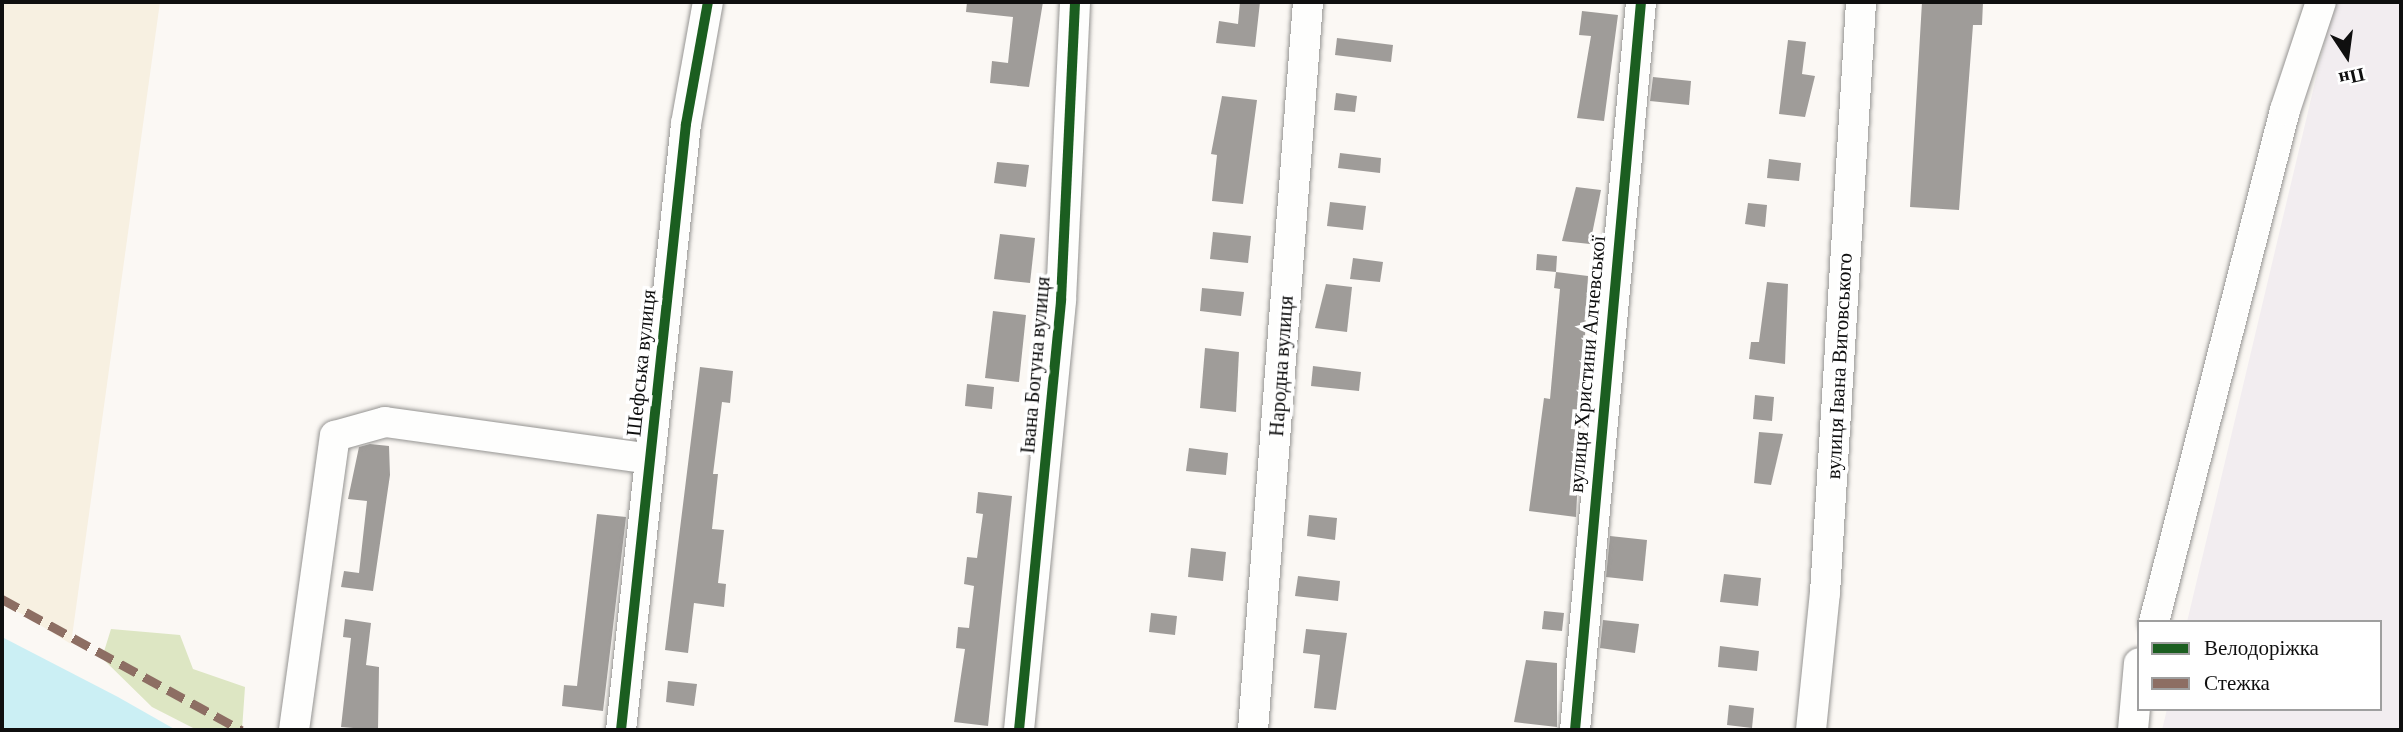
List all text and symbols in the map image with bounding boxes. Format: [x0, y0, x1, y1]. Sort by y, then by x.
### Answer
north arrow [2312, 21, 2382, 91]
text: Пн [2337, 64, 2367, 90]
street label: вулиця Христини Алчевської [1563, 234, 1611, 494]
street label: вулиця Івана Виговського [1820, 252, 1858, 480]
street label: Івана Богуна вулиця [1015, 275, 1055, 455]
street label: Шефська вулиця [621, 288, 661, 438]
street label: Народна вулиця [1263, 295, 1299, 437]
legend [2137, 620, 2382, 711]
text: Велодоріжка [2204, 636, 2319, 660]
text: Стежка [2204, 671, 2270, 695]

